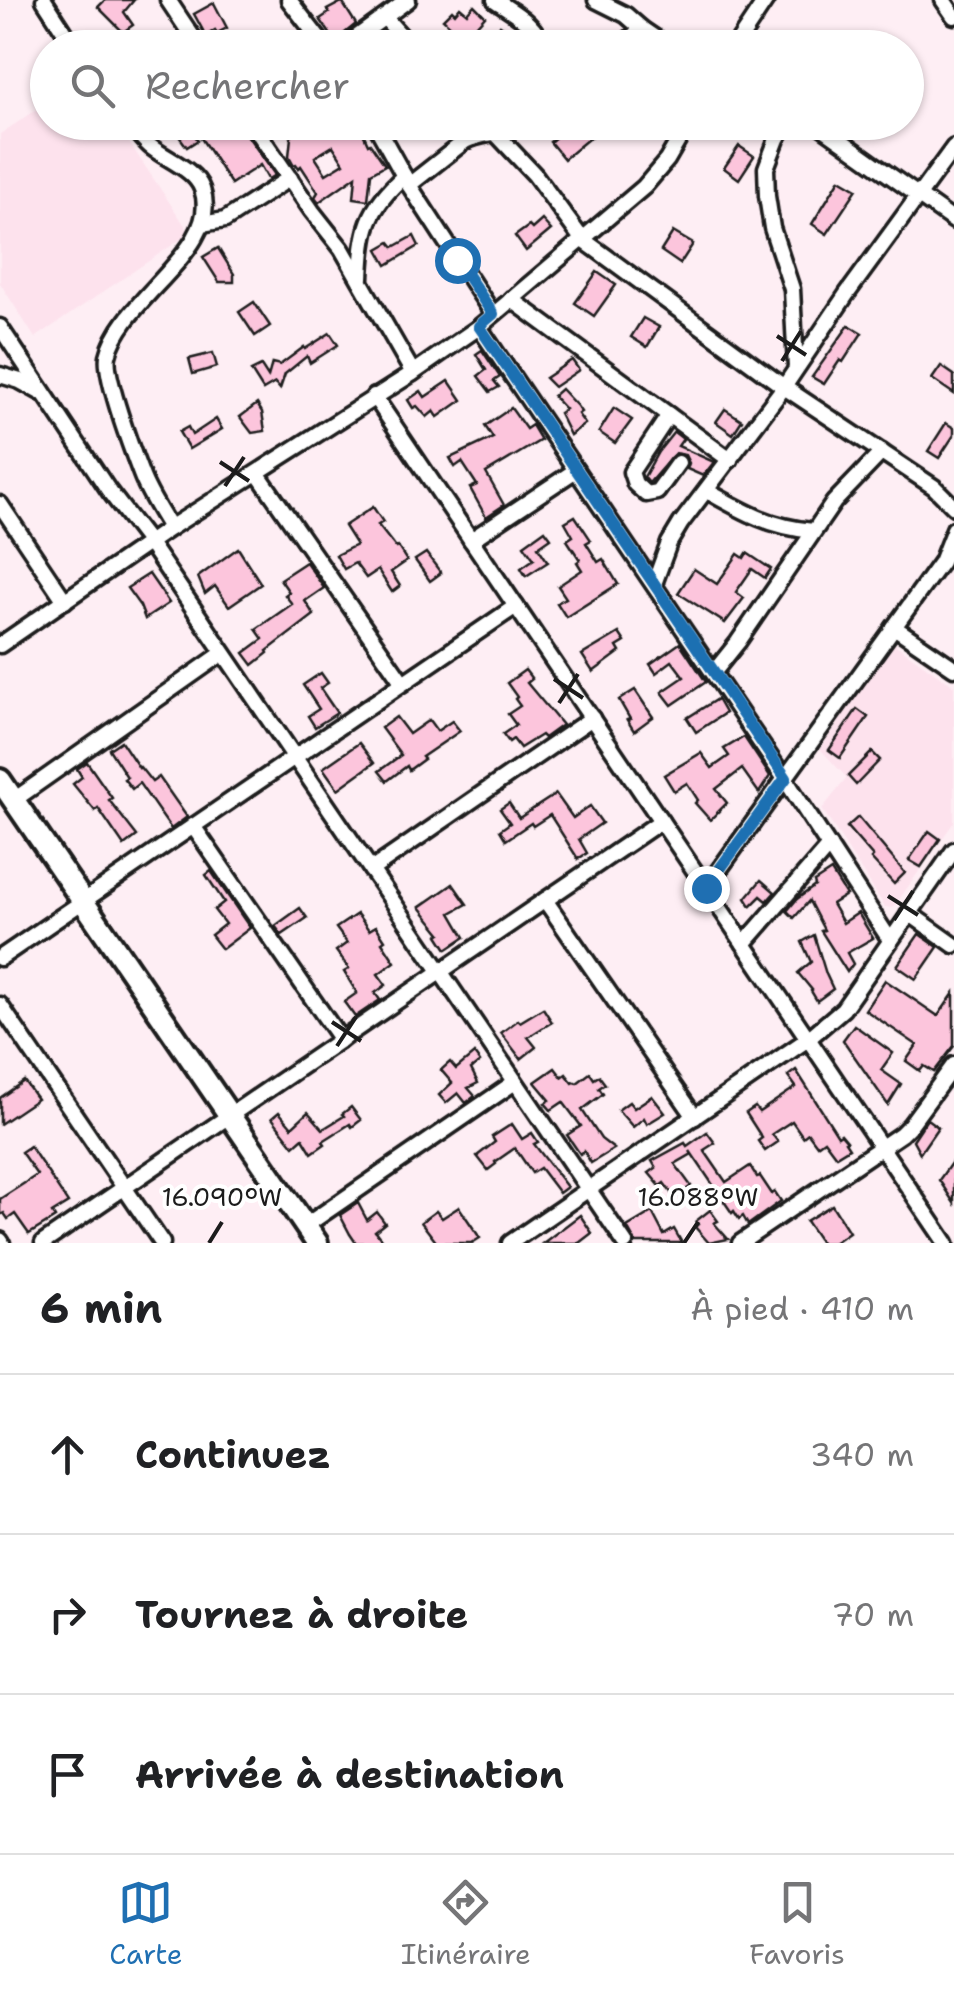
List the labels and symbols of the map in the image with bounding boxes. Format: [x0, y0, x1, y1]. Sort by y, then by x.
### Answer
route start [435, 238, 481, 284]
route end [684, 866, 730, 912]
text: 16.090°W [162, 1180, 282, 1214]
text: 16.088°W [638, 1180, 758, 1214]

